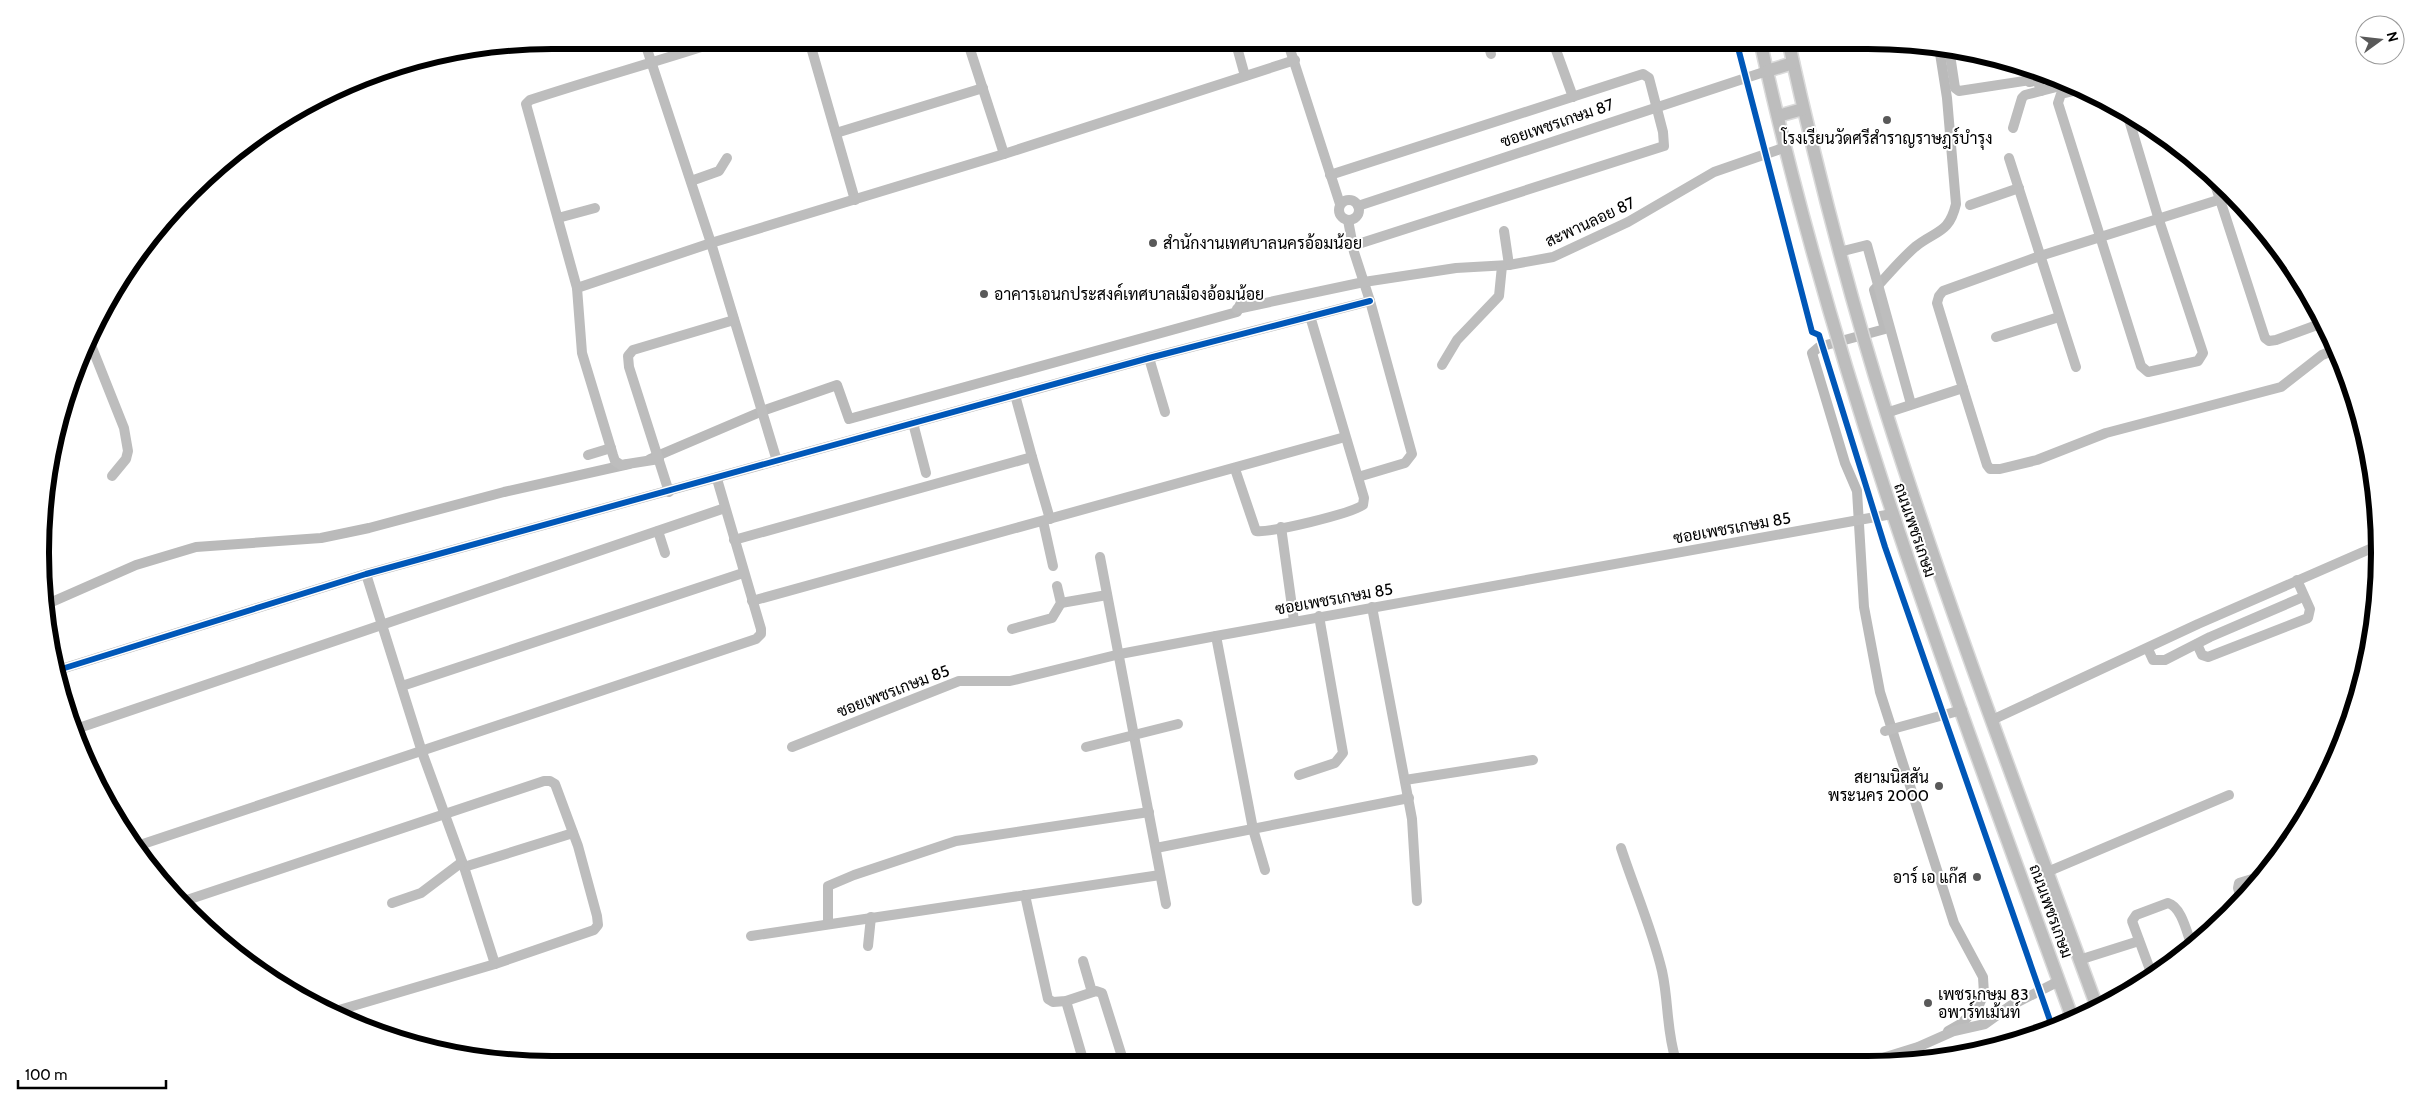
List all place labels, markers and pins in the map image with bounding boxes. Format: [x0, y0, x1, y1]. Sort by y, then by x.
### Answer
marker: โรงเรียนวัดศรีสําราญราษฎร์บํารุง [1881, 114, 1893, 126]
place label: โรงเรียนวัดศรีสําราญราษฎร์บํารุง [1781, 126, 1992, 150]
place label: สำนักงานเทศบาลนครอ้อมน้อย [1163, 233, 1362, 253]
marker: สำนักงานเทศบาลนครอ้อมน้อย [1147, 237, 1159, 249]
place label: อาคารเอนกประสงค์เทศบาลเมืองอ้อมน้อย [994, 282, 1264, 304]
marker: อาคารเอนกประสงค์เทศบาลเมืองอ้อมน้อย [978, 288, 990, 300]
place label: สยามนิสสัน พระนคร 2000 [1828, 767, 1929, 805]
marker: สยามนิสสัน พระนคร 2000 [1933, 780, 1945, 792]
place label: อาร์ เอ แก๊ส [1893, 865, 1967, 887]
marker: อาร์ เอ แก๊ส [1971, 871, 1983, 883]
place label: เพชรเกษม 83 อพาร์ทเม้นท์ [1938, 985, 2029, 1022]
marker: เพชรเกษม 83 อพาร์ทเม้นท์ [1922, 997, 1934, 1009]

